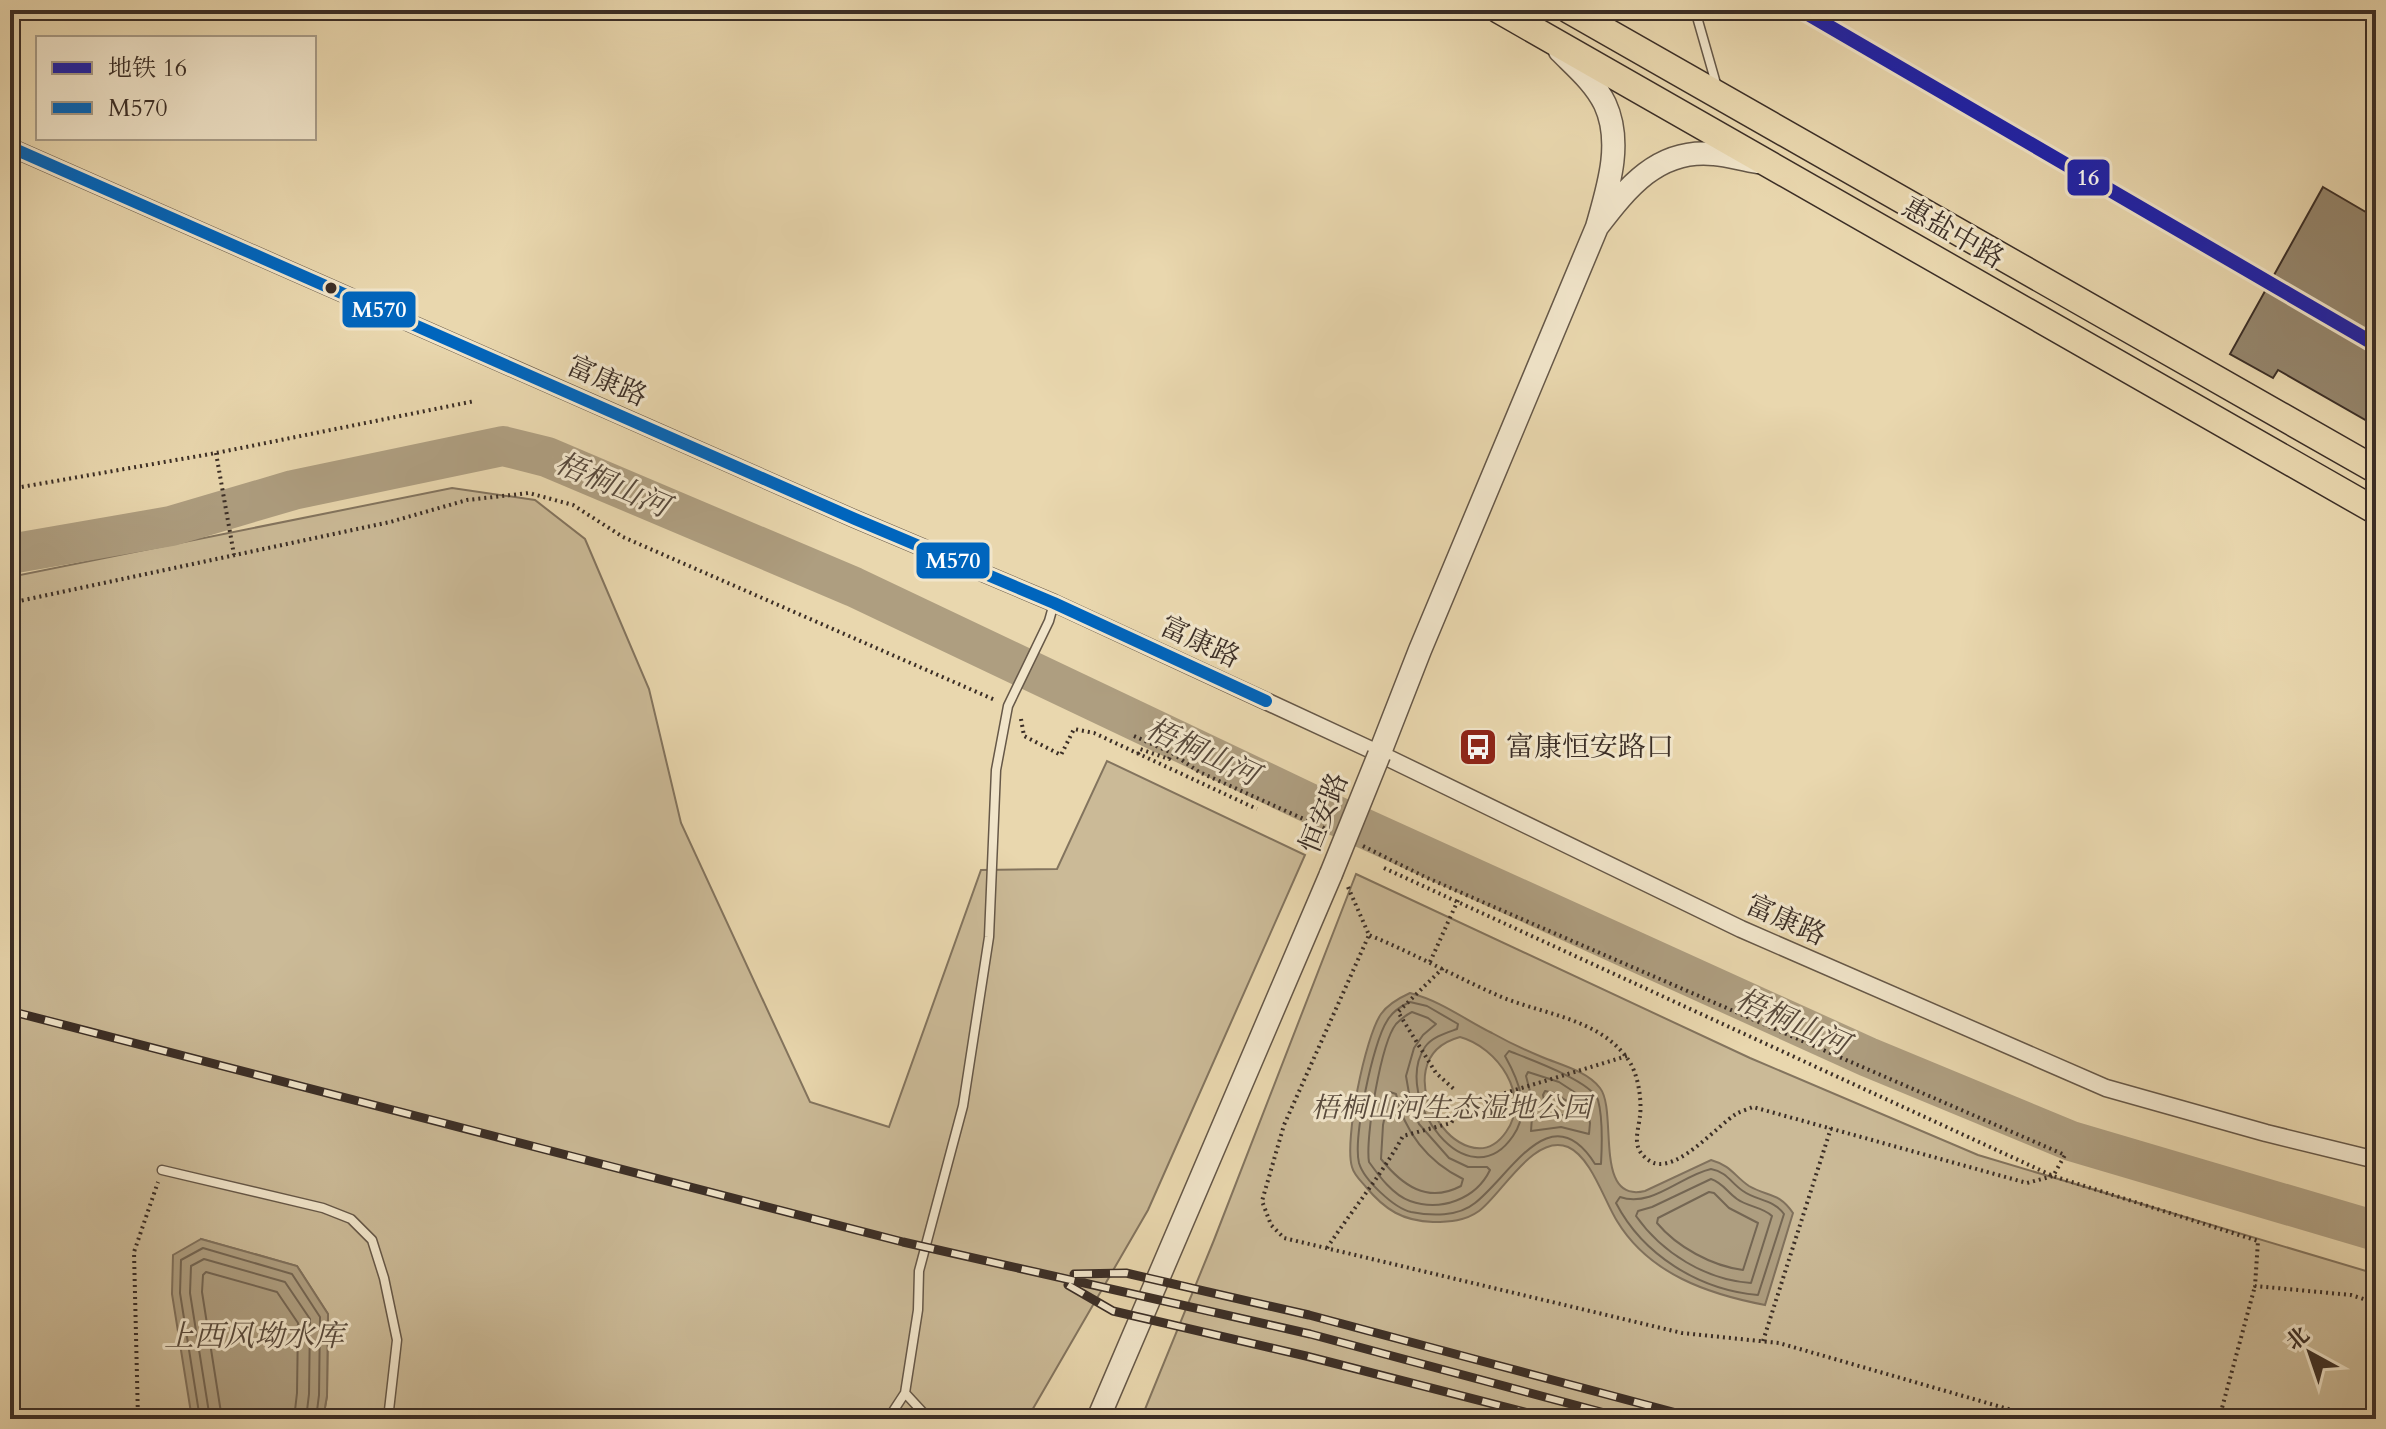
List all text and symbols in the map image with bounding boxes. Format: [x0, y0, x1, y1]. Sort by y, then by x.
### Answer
legend [36, 36, 316, 140]
text: 地铁 16 [108, 52, 187, 85]
text: M570 [108, 92, 167, 125]
line badge: 16 [2066, 158, 2111, 197]
text: 16 [2077, 163, 2099, 193]
street label: 惠盐中路 [1895, 189, 2011, 277]
unlabelled marker [323, 280, 339, 296]
line badge: M570 [341, 290, 417, 329]
text: M570 [351, 295, 407, 325]
street label: 富康路 [561, 347, 653, 415]
water label: 梧桐山河 [549, 443, 680, 529]
line badge: M570 [915, 541, 991, 580]
text: M570 [925, 546, 981, 576]
street label: 富康路 [1154, 607, 1246, 677]
water label: 梧桐山河 [1139, 708, 1270, 798]
bus stop icon: 富康恒安路口 [1457, 726, 1499, 768]
place label: 富康恒安路口 [1506, 728, 1674, 766]
street label: 恒安路 [1291, 767, 1357, 859]
street label: 富康路 [1740, 886, 1832, 954]
water label: 梧桐山河 [1729, 979, 1860, 1067]
park label: 梧桐山河生态湿地公园 [1311, 1089, 1595, 1127]
north arrow [2270, 1313, 2350, 1393]
water label: 上西风坳水库 [164, 1316, 349, 1357]
text: 北 [2280, 1320, 2316, 1357]

